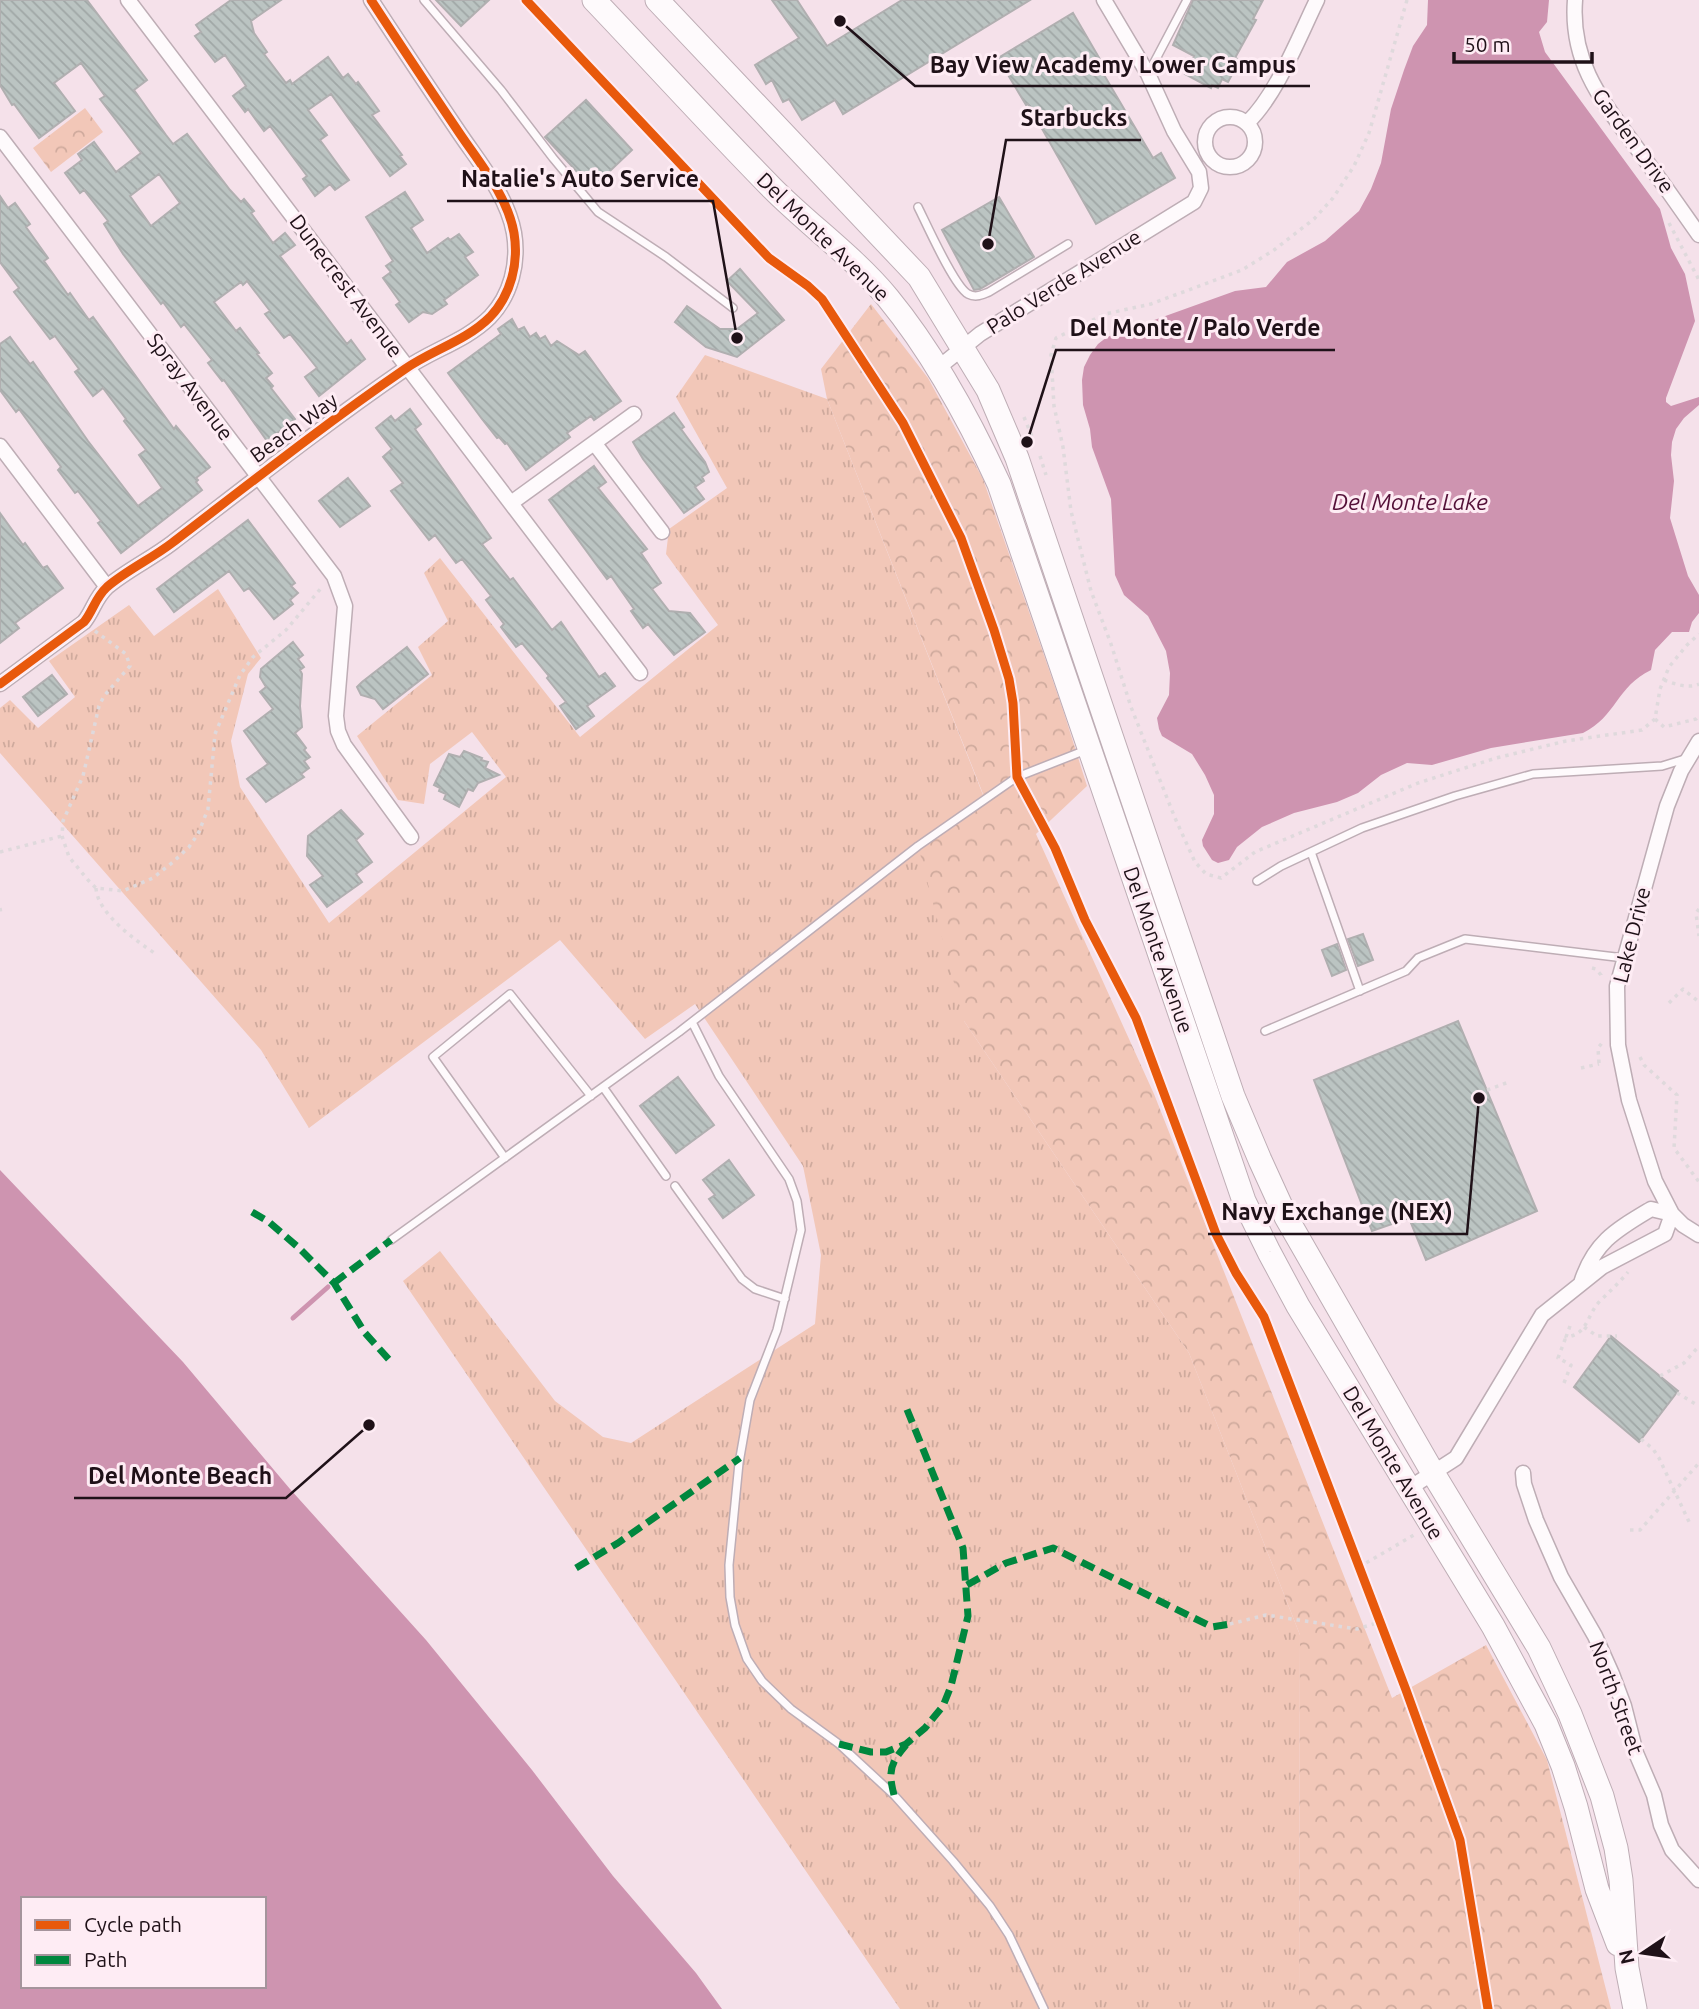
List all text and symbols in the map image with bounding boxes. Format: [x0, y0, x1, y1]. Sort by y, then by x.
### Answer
scale bar [1454, 21, 1592, 65]
text: 50 m [1464, 32, 1511, 56]
callout: Bay View Academy Lower Campus [915, 42, 1310, 86]
text: Bay View Academy Lower Campus [930, 52, 1296, 77]
street label: Garden Drive [1588, 84, 1680, 197]
callout: Starbucks [1006, 96, 1141, 140]
text: Starbucks [1021, 105, 1127, 130]
callout: Natalie's Auto Service [447, 157, 713, 201]
text: Natalie's Auto Service [461, 166, 699, 191]
street label: Del Monte Avenue [753, 167, 895, 306]
street label: Dunecrest Avenue [285, 209, 408, 362]
street label: Palo Verde Avenue [982, 224, 1145, 338]
callout: Del Monte / Palo Verde [1056, 306, 1335, 350]
text: Del Monte / Palo Verde [1070, 315, 1320, 340]
street label: Spray Avenue [143, 328, 239, 445]
street label: Beach Way [245, 387, 342, 467]
water label: Del Monte Lake [1332, 489, 1488, 514]
street label: Del Monte Avenue [1119, 863, 1199, 1036]
street label: Lake Drive [1608, 884, 1655, 985]
callout: Navy Exchange (NEX) [1208, 1190, 1467, 1234]
text: Navy Exchange (NEX) [1221, 1199, 1453, 1225]
street label: Del Monte Avenue [1339, 1381, 1449, 1544]
callout: Del Monte Beach [74, 1454, 286, 1498]
text: Del Monte Beach [88, 1463, 272, 1488]
street label: North Street [1585, 1638, 1649, 1758]
legend [21, 1897, 266, 1988]
text: Cycle path [84, 1912, 182, 1936]
north arrow [1608, 1918, 1678, 1988]
text: Path [84, 1947, 127, 1971]
text: N [1614, 1947, 1639, 1966]

